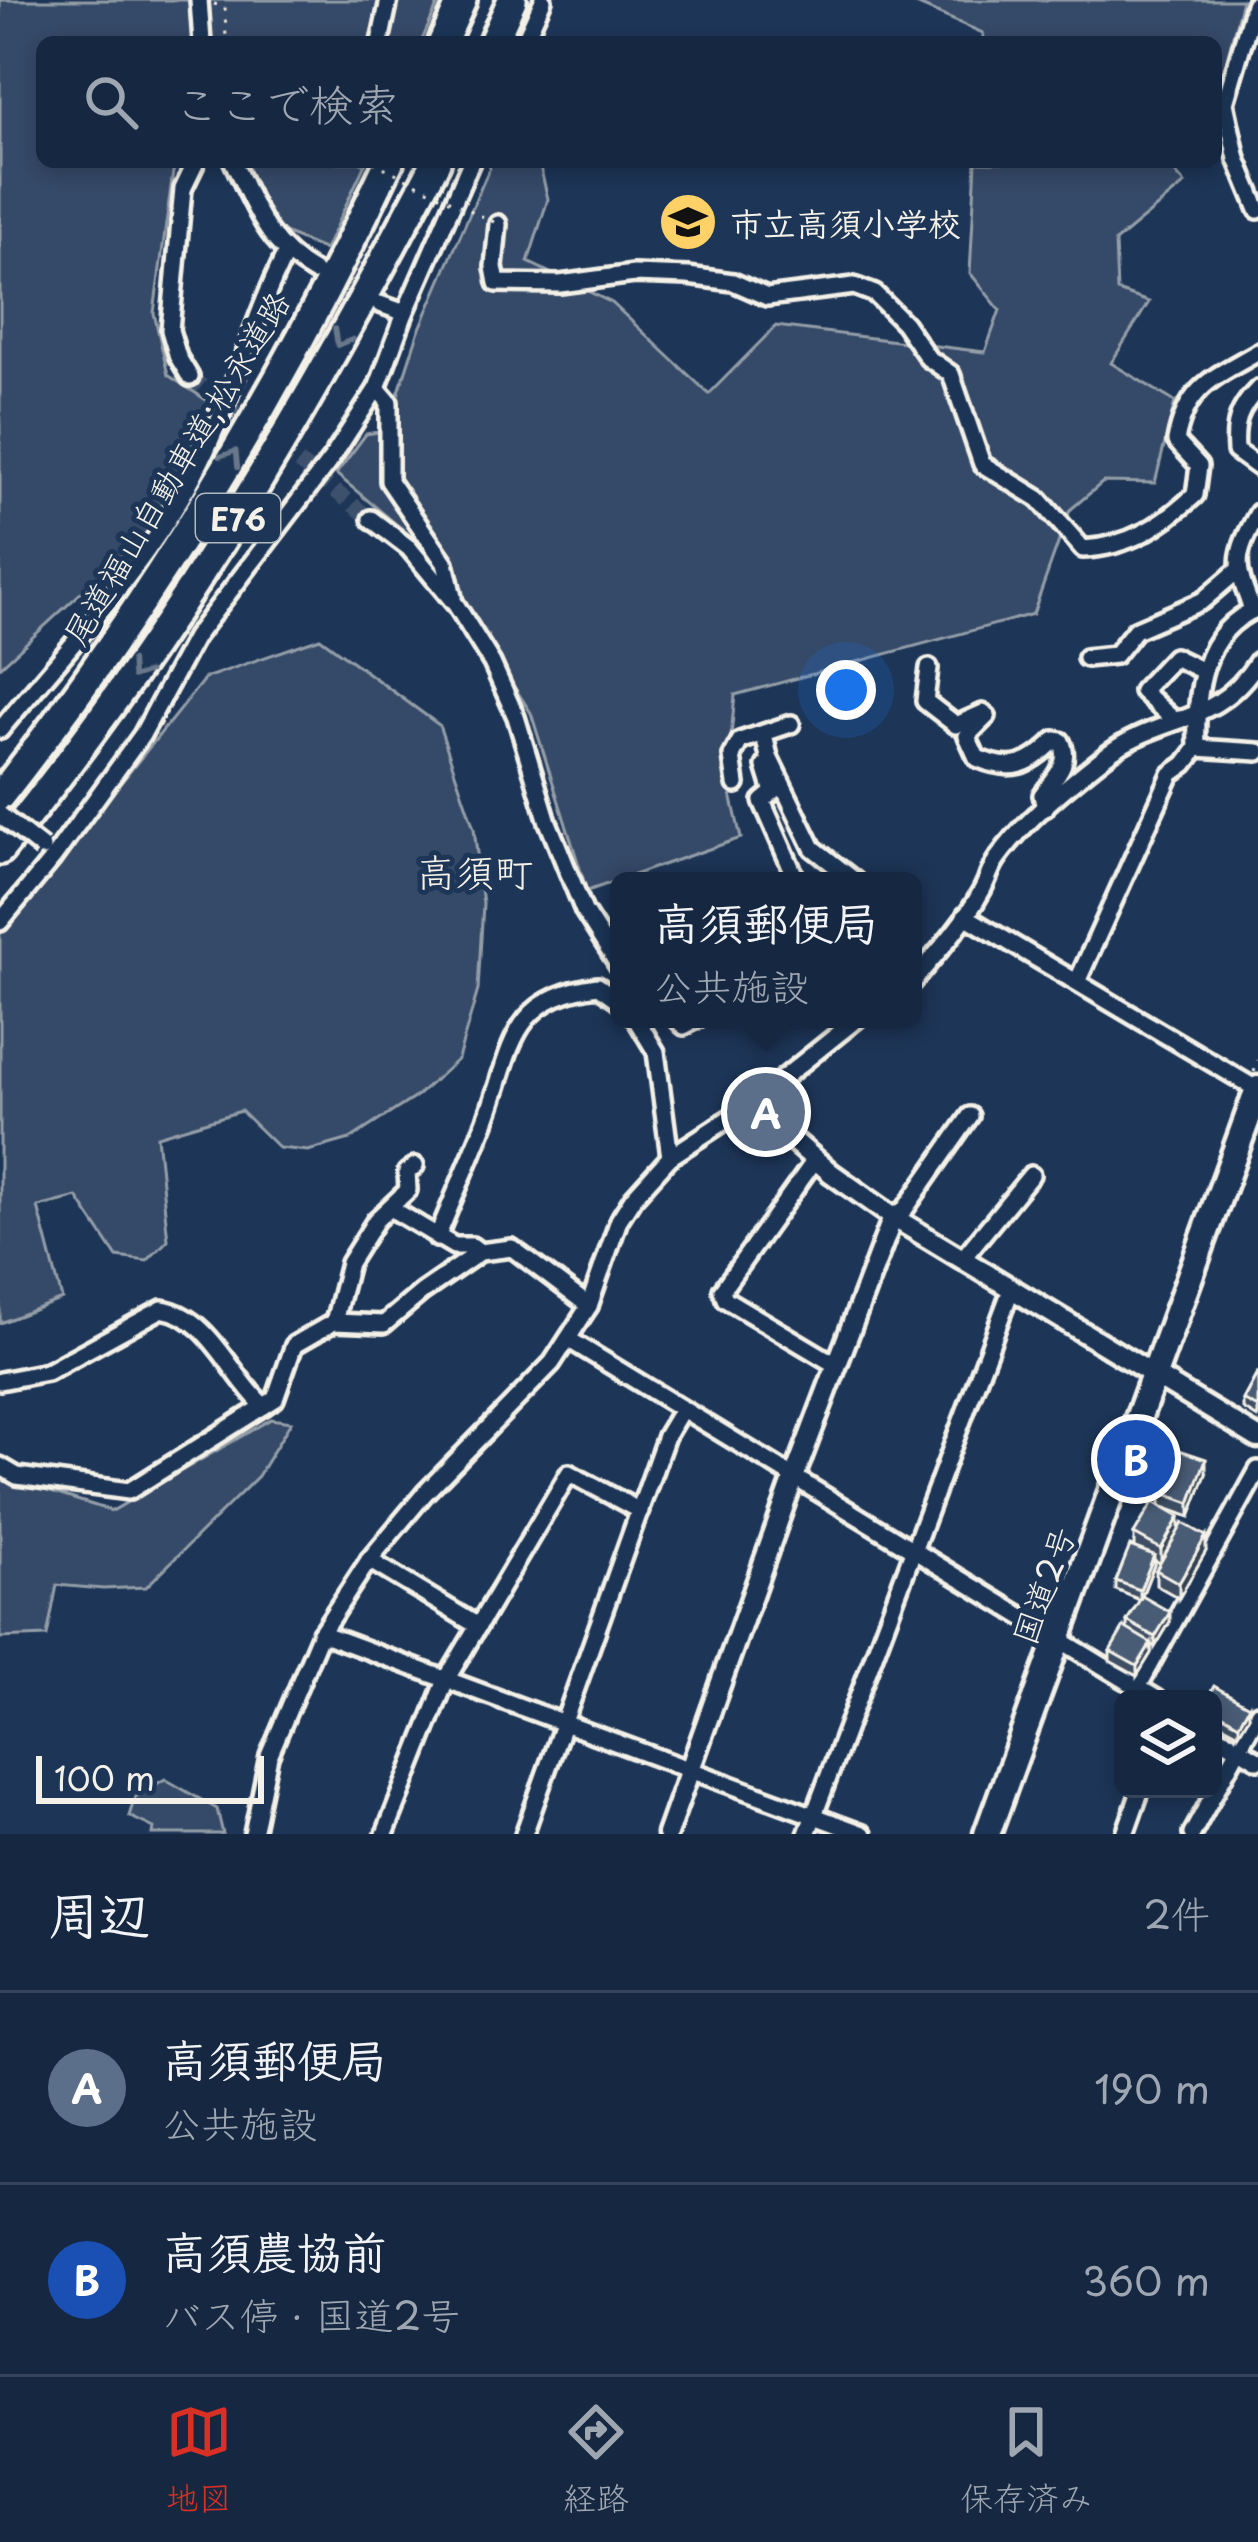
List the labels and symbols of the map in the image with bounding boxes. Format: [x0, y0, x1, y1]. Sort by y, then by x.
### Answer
school or university icon: 市立高須小学校 [657, 191, 719, 253]
place label: 市立高須小学校 [730, 197, 961, 247]
street label: 尾道福山自動車道;松永道路 [49, 280, 301, 654]
one-way arrow [332, 327, 355, 348]
one-way arrow [218, 448, 240, 470]
road number: E76 [196, 494, 280, 542]
one-way arrow [129, 658, 151, 680]
your location [816, 660, 876, 720]
district label: 高須町 [416, 841, 534, 900]
pin: A [727, 1067, 805, 1157]
pin: B [1097, 1414, 1175, 1504]
street label: 国道2号 [998, 1519, 1086, 1651]
scale bar [36, 1750, 264, 1803]

